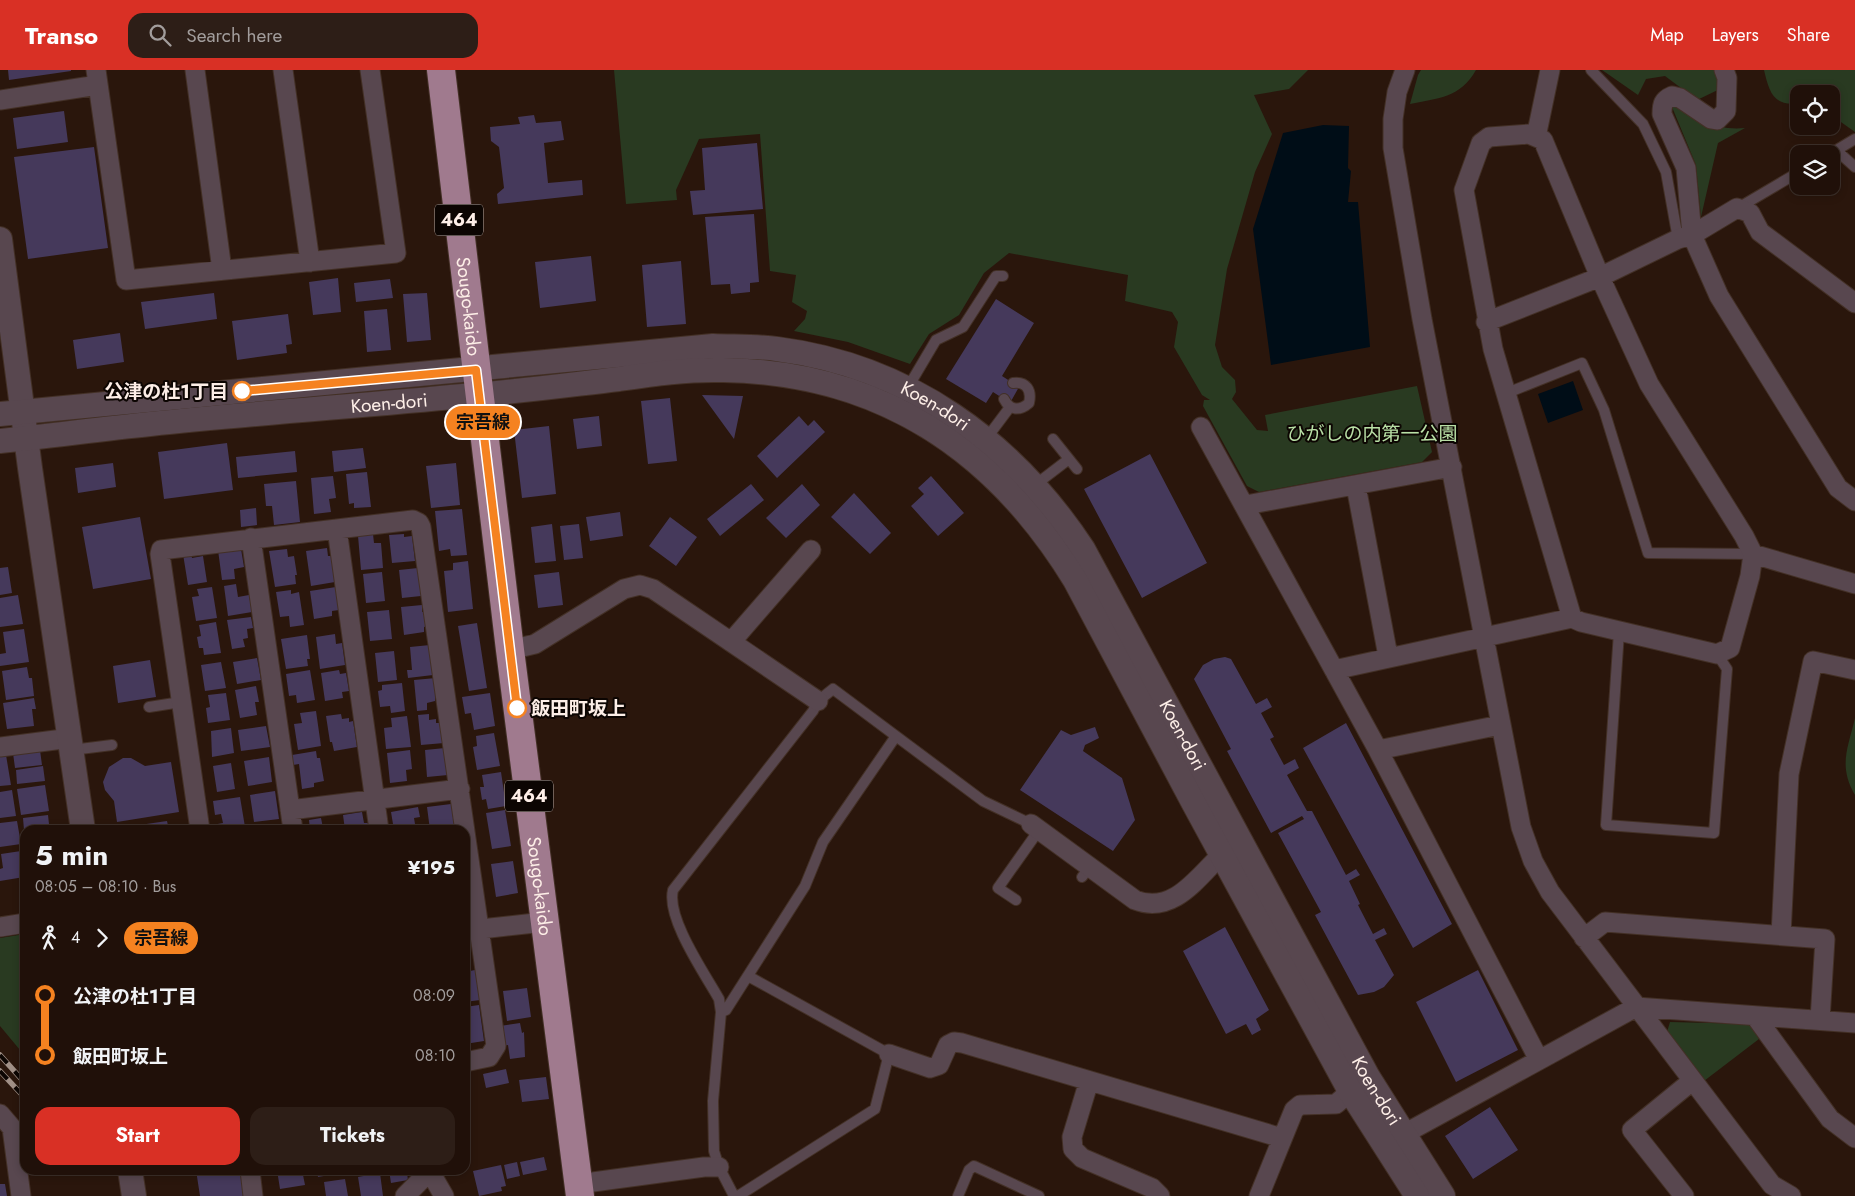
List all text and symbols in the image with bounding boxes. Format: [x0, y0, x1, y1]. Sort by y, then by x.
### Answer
search box [128, 13, 478, 58]
text: Transo [25, 18, 98, 53]
icon: search [146, 21, 174, 49]
text: Search here [186, 22, 282, 49]
text: Map [1650, 22, 1684, 48]
text: Layers [1712, 22, 1759, 48]
text: Share [1787, 22, 1830, 48]
map controls [1790, 85, 1840, 195]
button: locate [1790, 85, 1840, 135]
button: layers [1790, 145, 1840, 195]
road number: 464 [435, 204, 483, 236]
street label: Sougo-kaido [449, 255, 488, 357]
street label: Koen-dori [896, 374, 976, 437]
place label: 公津の杜1丁目 [104, 378, 228, 405]
marker: 公津の杜1丁目 [232, 381, 252, 401]
street label: Koen-dori [350, 386, 429, 420]
line badge: 宗吾線 [454, 406, 512, 438]
text: 宗吾線 [456, 409, 510, 435]
park label: ひがしの内第一公園 [1286, 420, 1458, 447]
place label: 飯田町坂上 [531, 695, 626, 722]
street label: Koen-dori [1153, 695, 1213, 775]
marker: 飯田町坂上 [507, 698, 527, 718]
road number: 464 [505, 780, 553, 811]
text: 5 min [35, 835, 108, 876]
street label: Sougo-kaido [520, 835, 559, 937]
text: ¥195 [408, 854, 455, 881]
text: 08:05 – 08:10 · Bus [35, 875, 176, 898]
icon: walk [35, 924, 63, 952]
icon: forward [88, 924, 116, 952]
text: 宗吾線 [134, 925, 188, 951]
text: 4 [71, 926, 80, 949]
text: 公津の杜1丁目 [73, 983, 197, 1010]
text: 08:09 [413, 984, 455, 1007]
text: 飯田町坂上 [73, 1043, 168, 1070]
text: 08:10 [415, 1044, 455, 1067]
street label: Koen-dori [1345, 1051, 1408, 1131]
button: Start [35, 1107, 240, 1165]
button: Tickets [250, 1107, 455, 1165]

